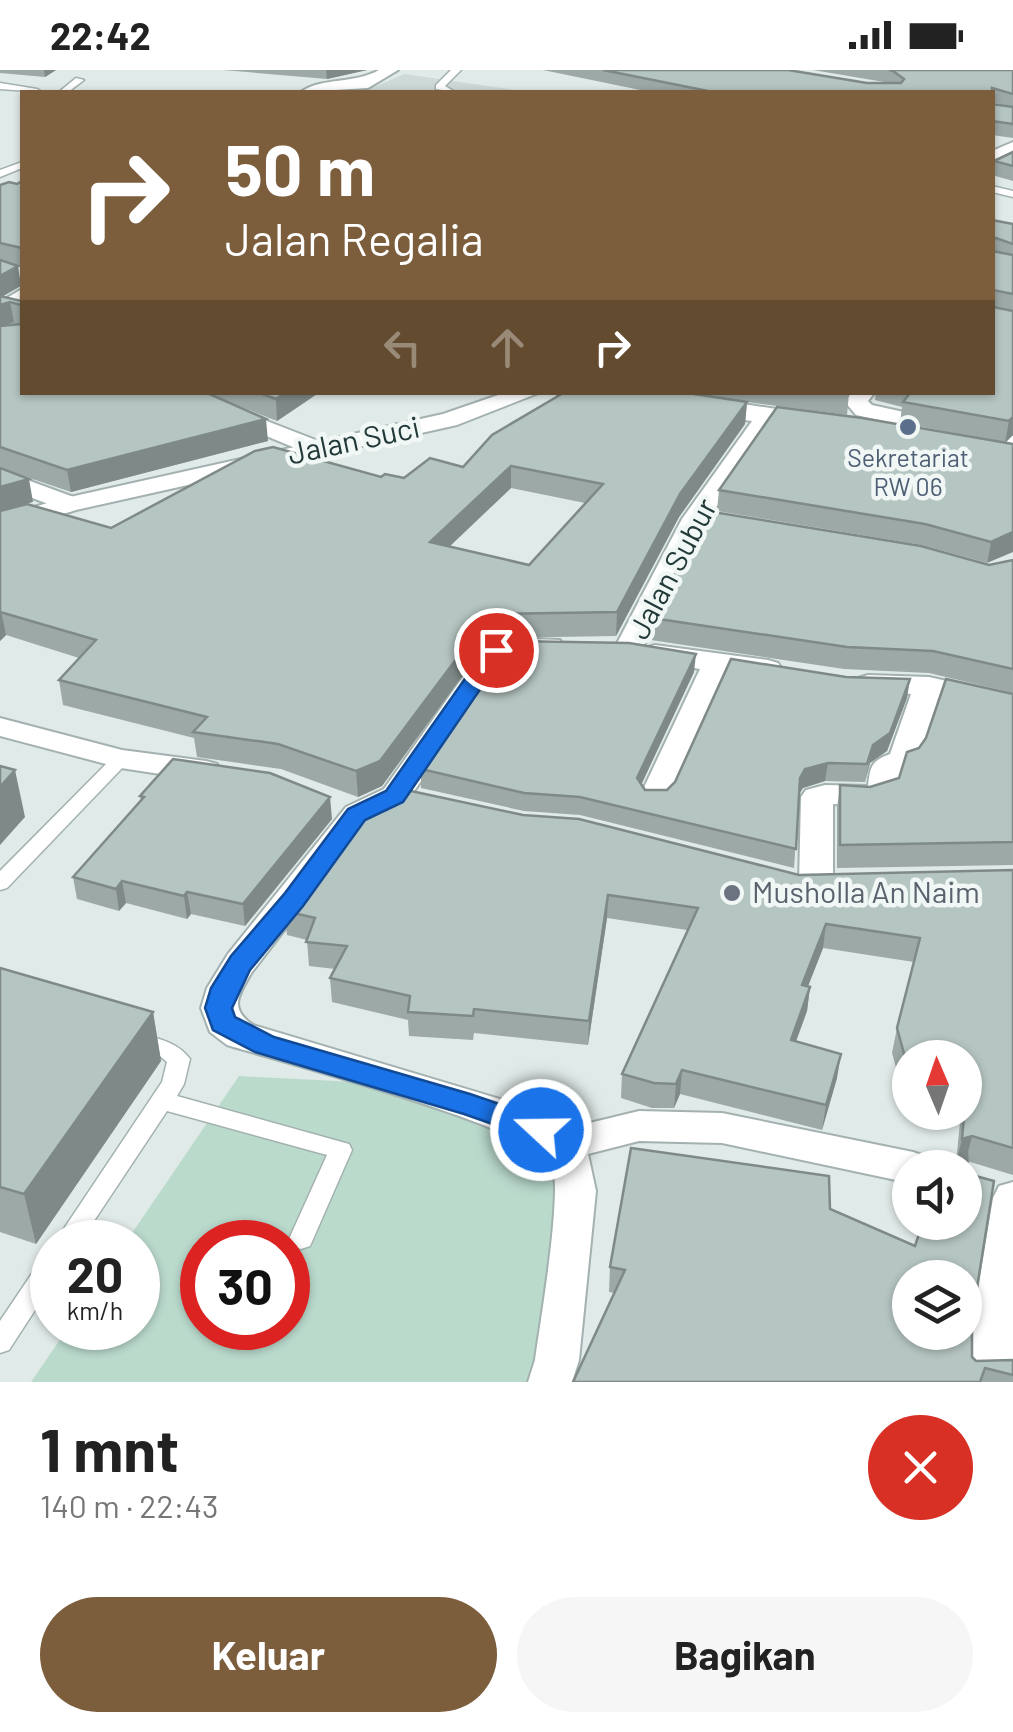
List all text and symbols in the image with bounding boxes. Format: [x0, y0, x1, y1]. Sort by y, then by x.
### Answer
text: 22:42 [50, 12, 151, 58]
text: 50 m [225, 126, 375, 210]
icon: right [60, 130, 190, 260]
text: Jalan Regalia [225, 211, 484, 265]
icon: left [375, 320, 430, 375]
icon: ahead [480, 320, 535, 375]
icon: right [585, 320, 640, 375]
street label: Jalan Suci [284, 408, 423, 471]
marker: Sekretariat RW 06 [897, 416, 919, 438]
place label: Sekretariat RW 06 [847, 442, 969, 501]
street label: Jalan Subur [619, 492, 723, 645]
pin [454, 608, 539, 693]
icon: arrive [469, 623, 524, 678]
place label: Musholla An Naim [752, 873, 980, 909]
marker: Musholla An Naim [721, 882, 743, 904]
north arrow [892, 1040, 982, 1130]
map controls [892, 1040, 982, 1350]
position arrow [489, 1078, 593, 1182]
button: sound [892, 1150, 982, 1240]
speed limit sign: 30 [180, 1220, 310, 1350]
text: 20 [67, 1243, 123, 1303]
button: layers [892, 1260, 982, 1350]
text: km/h [67, 1295, 123, 1325]
text: 1 mnt [40, 1412, 179, 1484]
button: close [868, 1415, 973, 1520]
text: 140 m · 22:43 [40, 1486, 219, 1524]
button: Keluar [40, 1597, 497, 1712]
button: Bagikan [517, 1597, 973, 1712]

